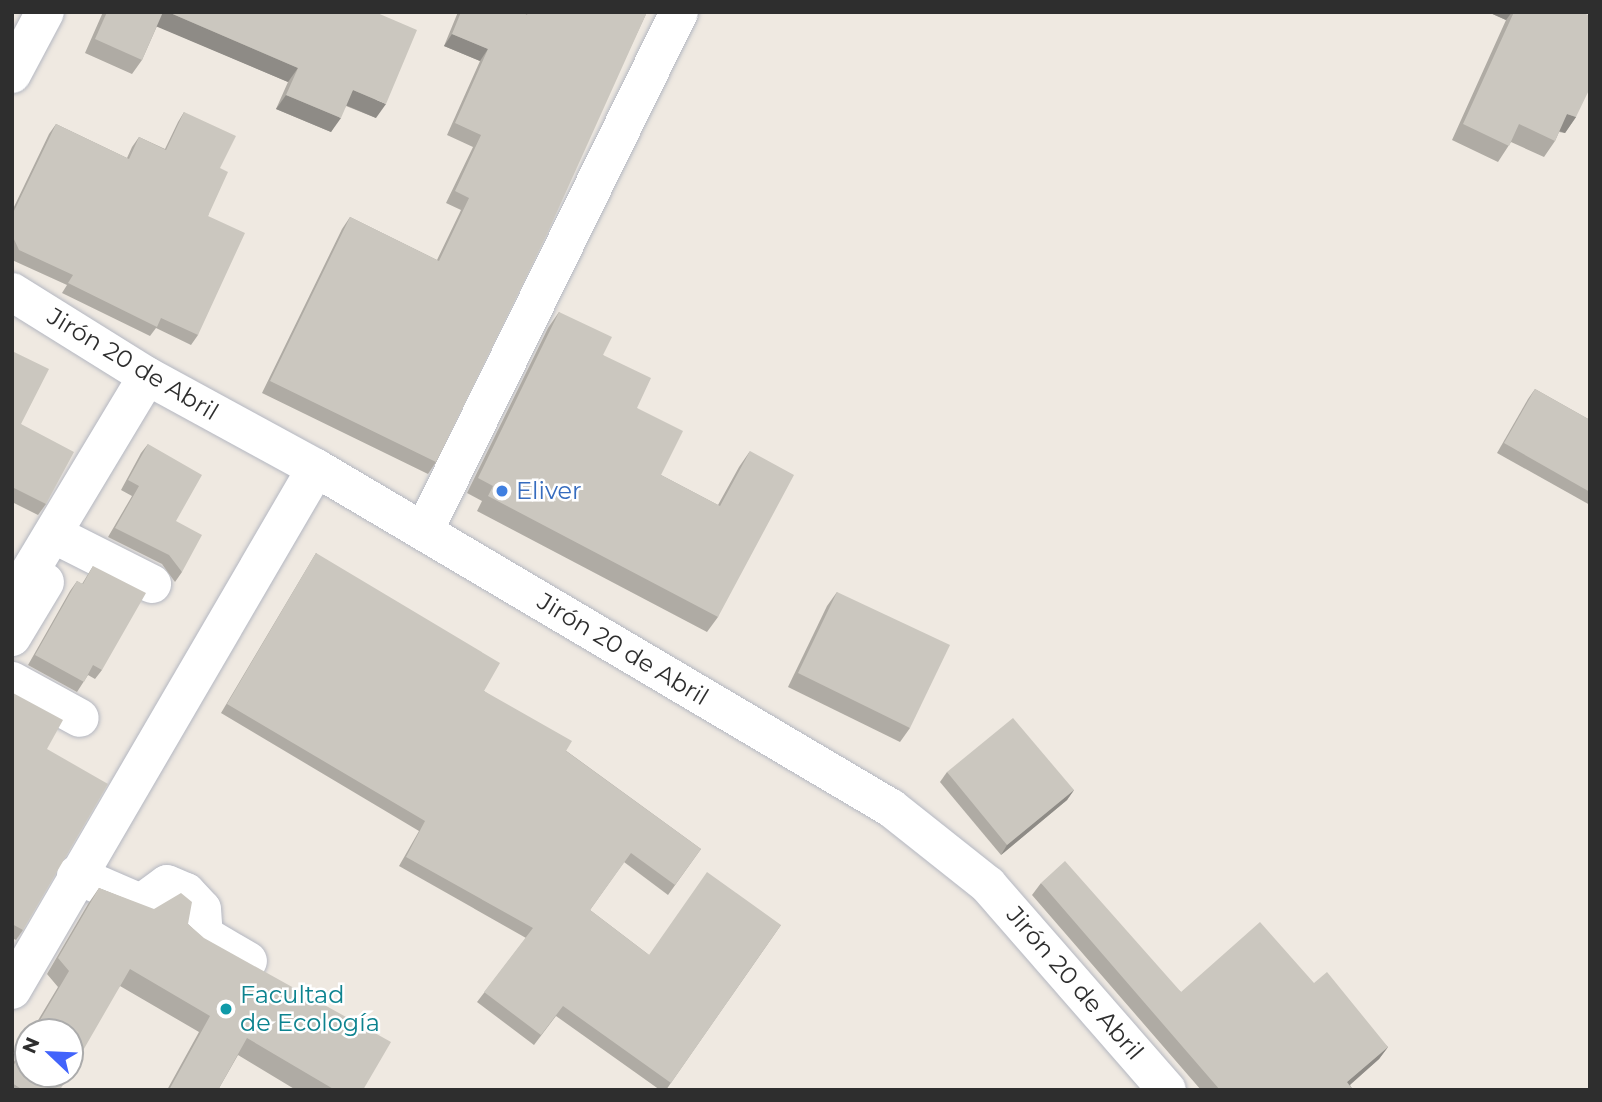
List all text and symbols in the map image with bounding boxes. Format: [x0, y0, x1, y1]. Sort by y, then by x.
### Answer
street label: Jirón 20 de Abril [42, 302, 224, 426]
place label: Eliver [516, 477, 582, 505]
marker: Eliver [494, 483, 510, 499]
street label: Jirón 20 de Abril [532, 587, 714, 711]
street label: Jirón 20 de Abril [1000, 900, 1150, 1066]
place label: Facultad de Ecología [240, 981, 380, 1037]
marker: Facultad de Ecología [218, 1001, 234, 1017]
north arrow [14, 1018, 84, 1088]
text: N [17, 1034, 45, 1057]

